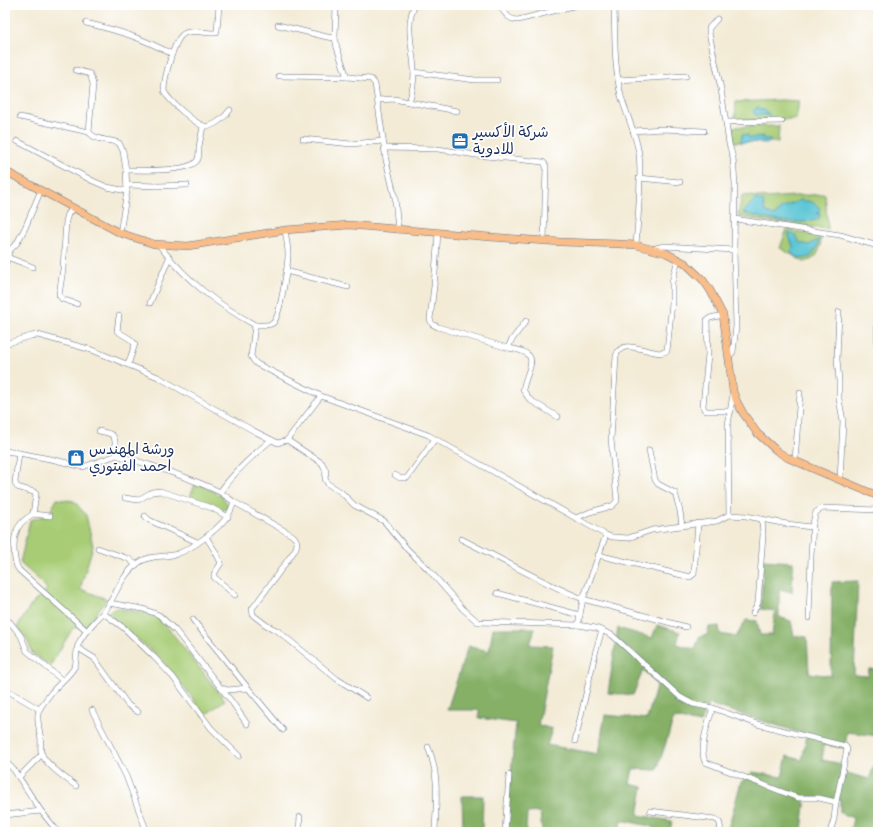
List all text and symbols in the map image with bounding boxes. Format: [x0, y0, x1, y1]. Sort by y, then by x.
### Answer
place label: شركة الأكسير للادوية [472, 121, 549, 159]
office icon: شركة الأكسير للادوية [450, 131, 470, 151]
place label: ورشة المهندس احمد الفيتوري [89, 438, 175, 477]
shop icon: ورشة المهندس احمد الفيتوري [66, 448, 86, 468]

